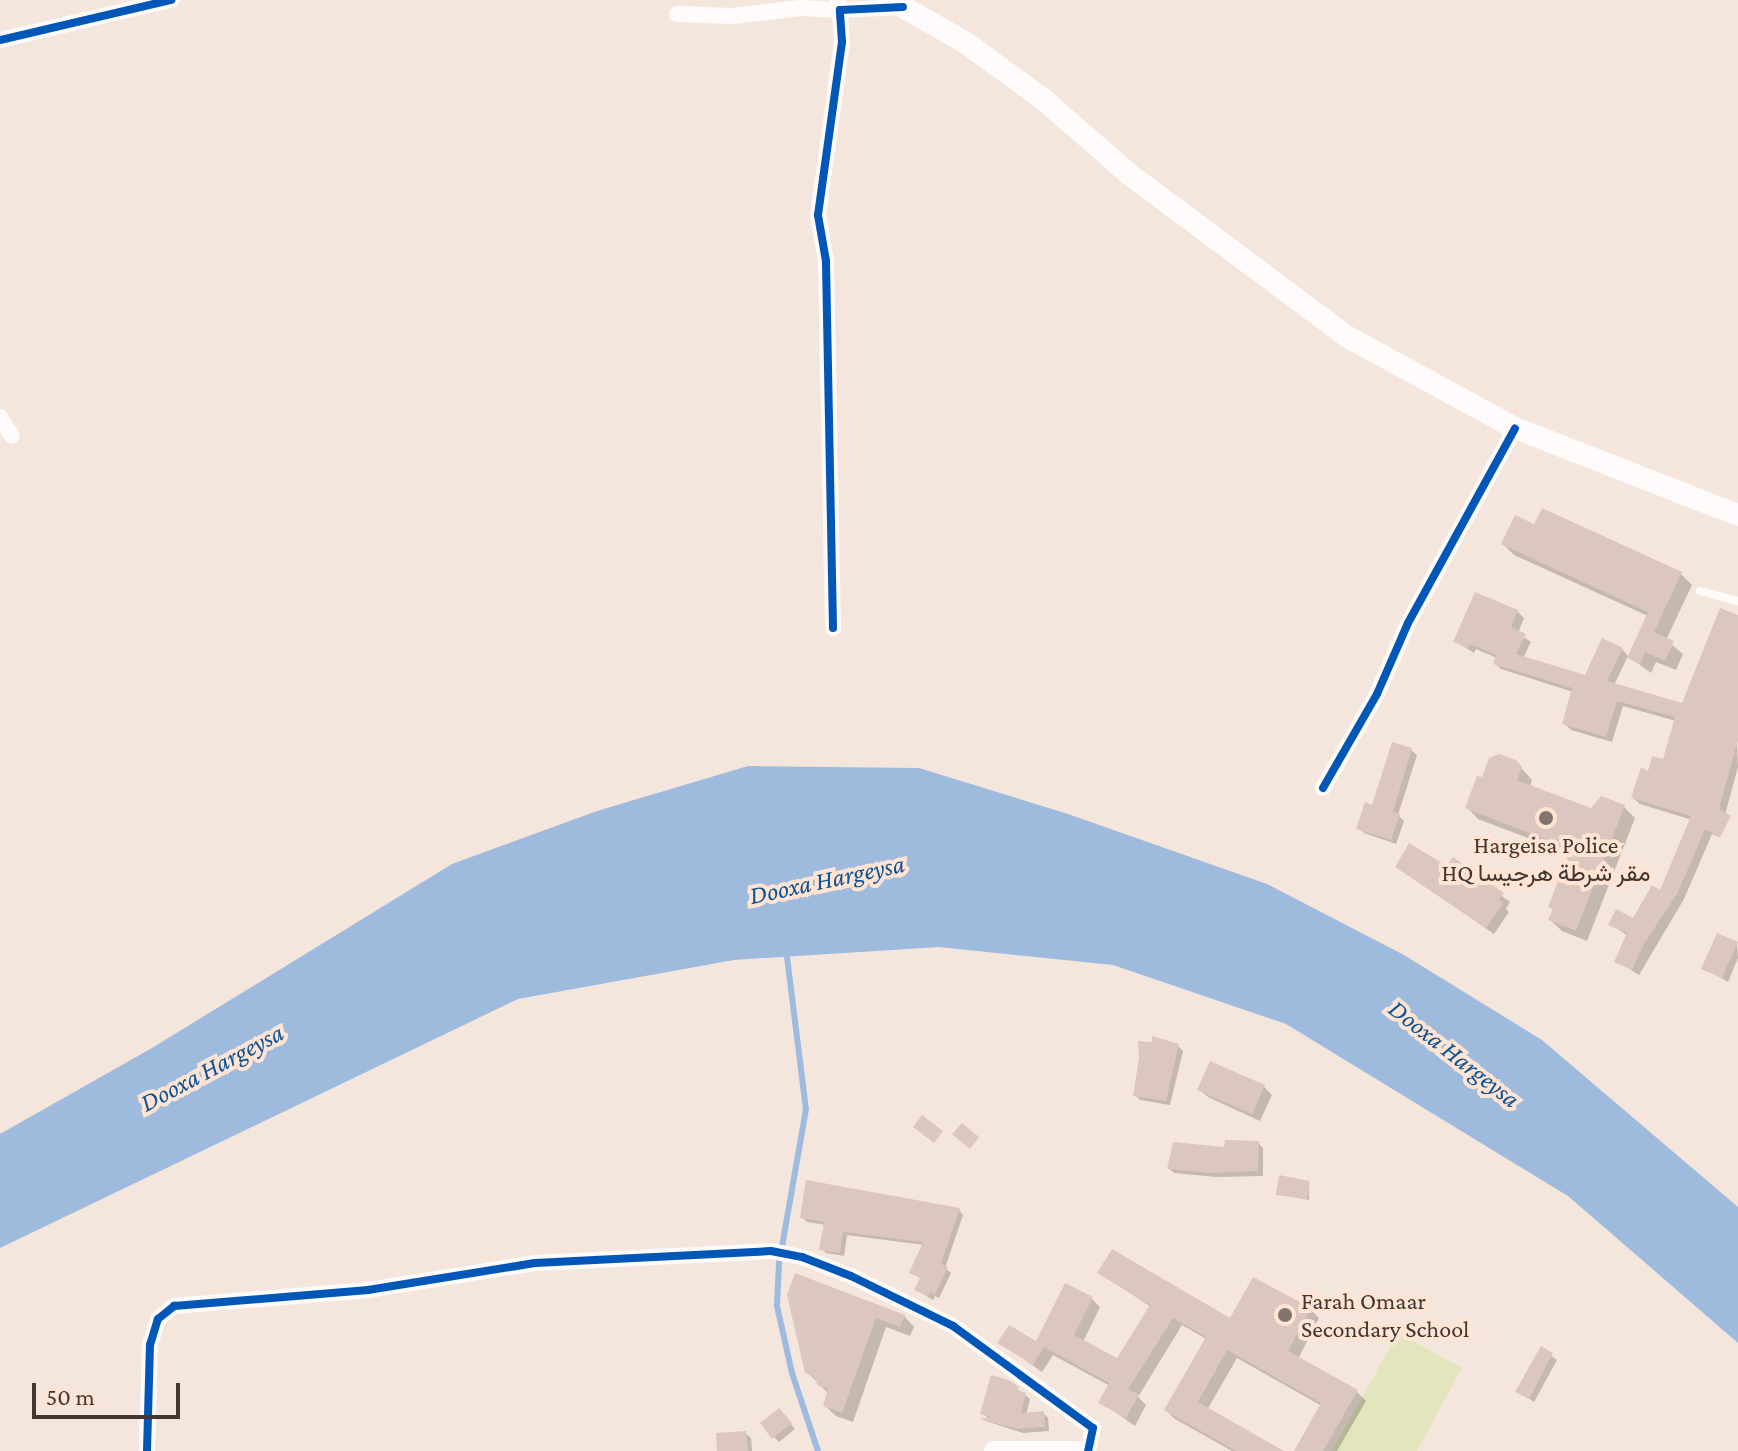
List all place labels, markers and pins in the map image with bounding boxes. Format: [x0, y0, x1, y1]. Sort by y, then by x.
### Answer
marker: Hargeisa Police HQ مقر شرطة هرجيسا [1537, 809, 1555, 827]
place label: Hargeisa Police HQ مقر شرطة هرجيسا [1441, 831, 1651, 887]
place label: Farah Omaar Secondary School [1301, 1287, 1469, 1343]
marker: Farah Omaar Secondary School [1276, 1306, 1294, 1324]

